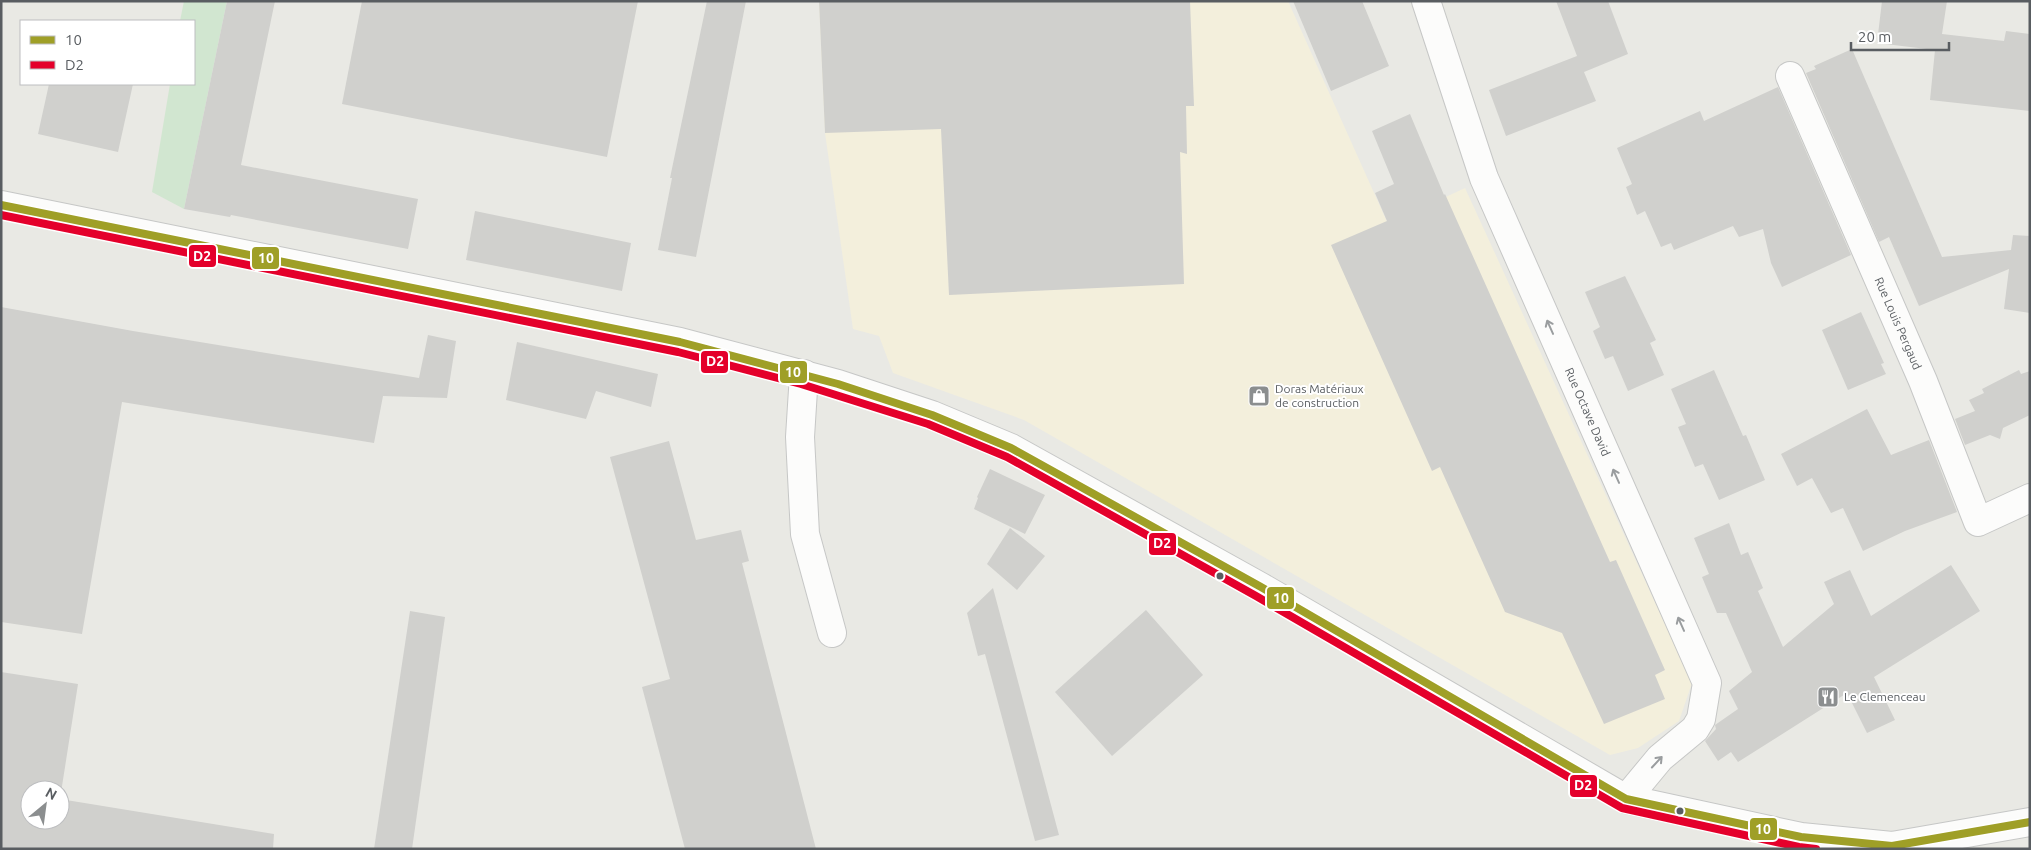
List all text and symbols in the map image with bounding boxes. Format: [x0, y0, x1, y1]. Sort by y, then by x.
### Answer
legend [20, 20, 195, 85]
scale bar [1851, 20, 1948, 52]
text: 20 m [1858, 28, 1891, 45]
text: 10 [65, 31, 82, 48]
text: D2 [65, 56, 84, 73]
line badge: D2 [188, 244, 217, 268]
line badge: 10 [251, 246, 280, 270]
text: D2 [193, 248, 211, 264]
text: 10 [258, 250, 274, 266]
street label: Rue Louis Pergaud [1873, 275, 1924, 372]
one-way arrow [1545, 320, 1554, 335]
line badge: D2 [700, 350, 729, 374]
text: D2 [706, 353, 724, 369]
line badge: 10 [779, 360, 808, 384]
text: 10 [785, 364, 801, 380]
street label: Rue Octave David [1563, 366, 1613, 458]
place label: Doras Matériaux de construction [1275, 382, 1364, 409]
shop icon: Doras Matériaux de construction [1247, 384, 1271, 408]
one-way arrow [1610, 469, 1620, 484]
line badge: D2 [1148, 532, 1177, 556]
text: D2 [1153, 535, 1171, 551]
unlabelled marker [1215, 571, 1225, 581]
line badge: 10 [1266, 586, 1295, 610]
text: 10 [1273, 590, 1289, 606]
one-way arrow [1676, 617, 1686, 632]
restaurant icon: Le Clemenceau [1816, 685, 1840, 709]
place label: Le Clemenceau [1844, 690, 1926, 703]
one-way arrow [1651, 756, 1663, 768]
line badge: D2 [1569, 774, 1598, 798]
text: D2 [1574, 777, 1592, 793]
north arrow [20, 780, 70, 830]
text: N [43, 784, 60, 803]
unlabelled marker [1675, 806, 1685, 816]
line badge: 10 [1749, 817, 1778, 841]
text: 10 [1755, 821, 1771, 837]

